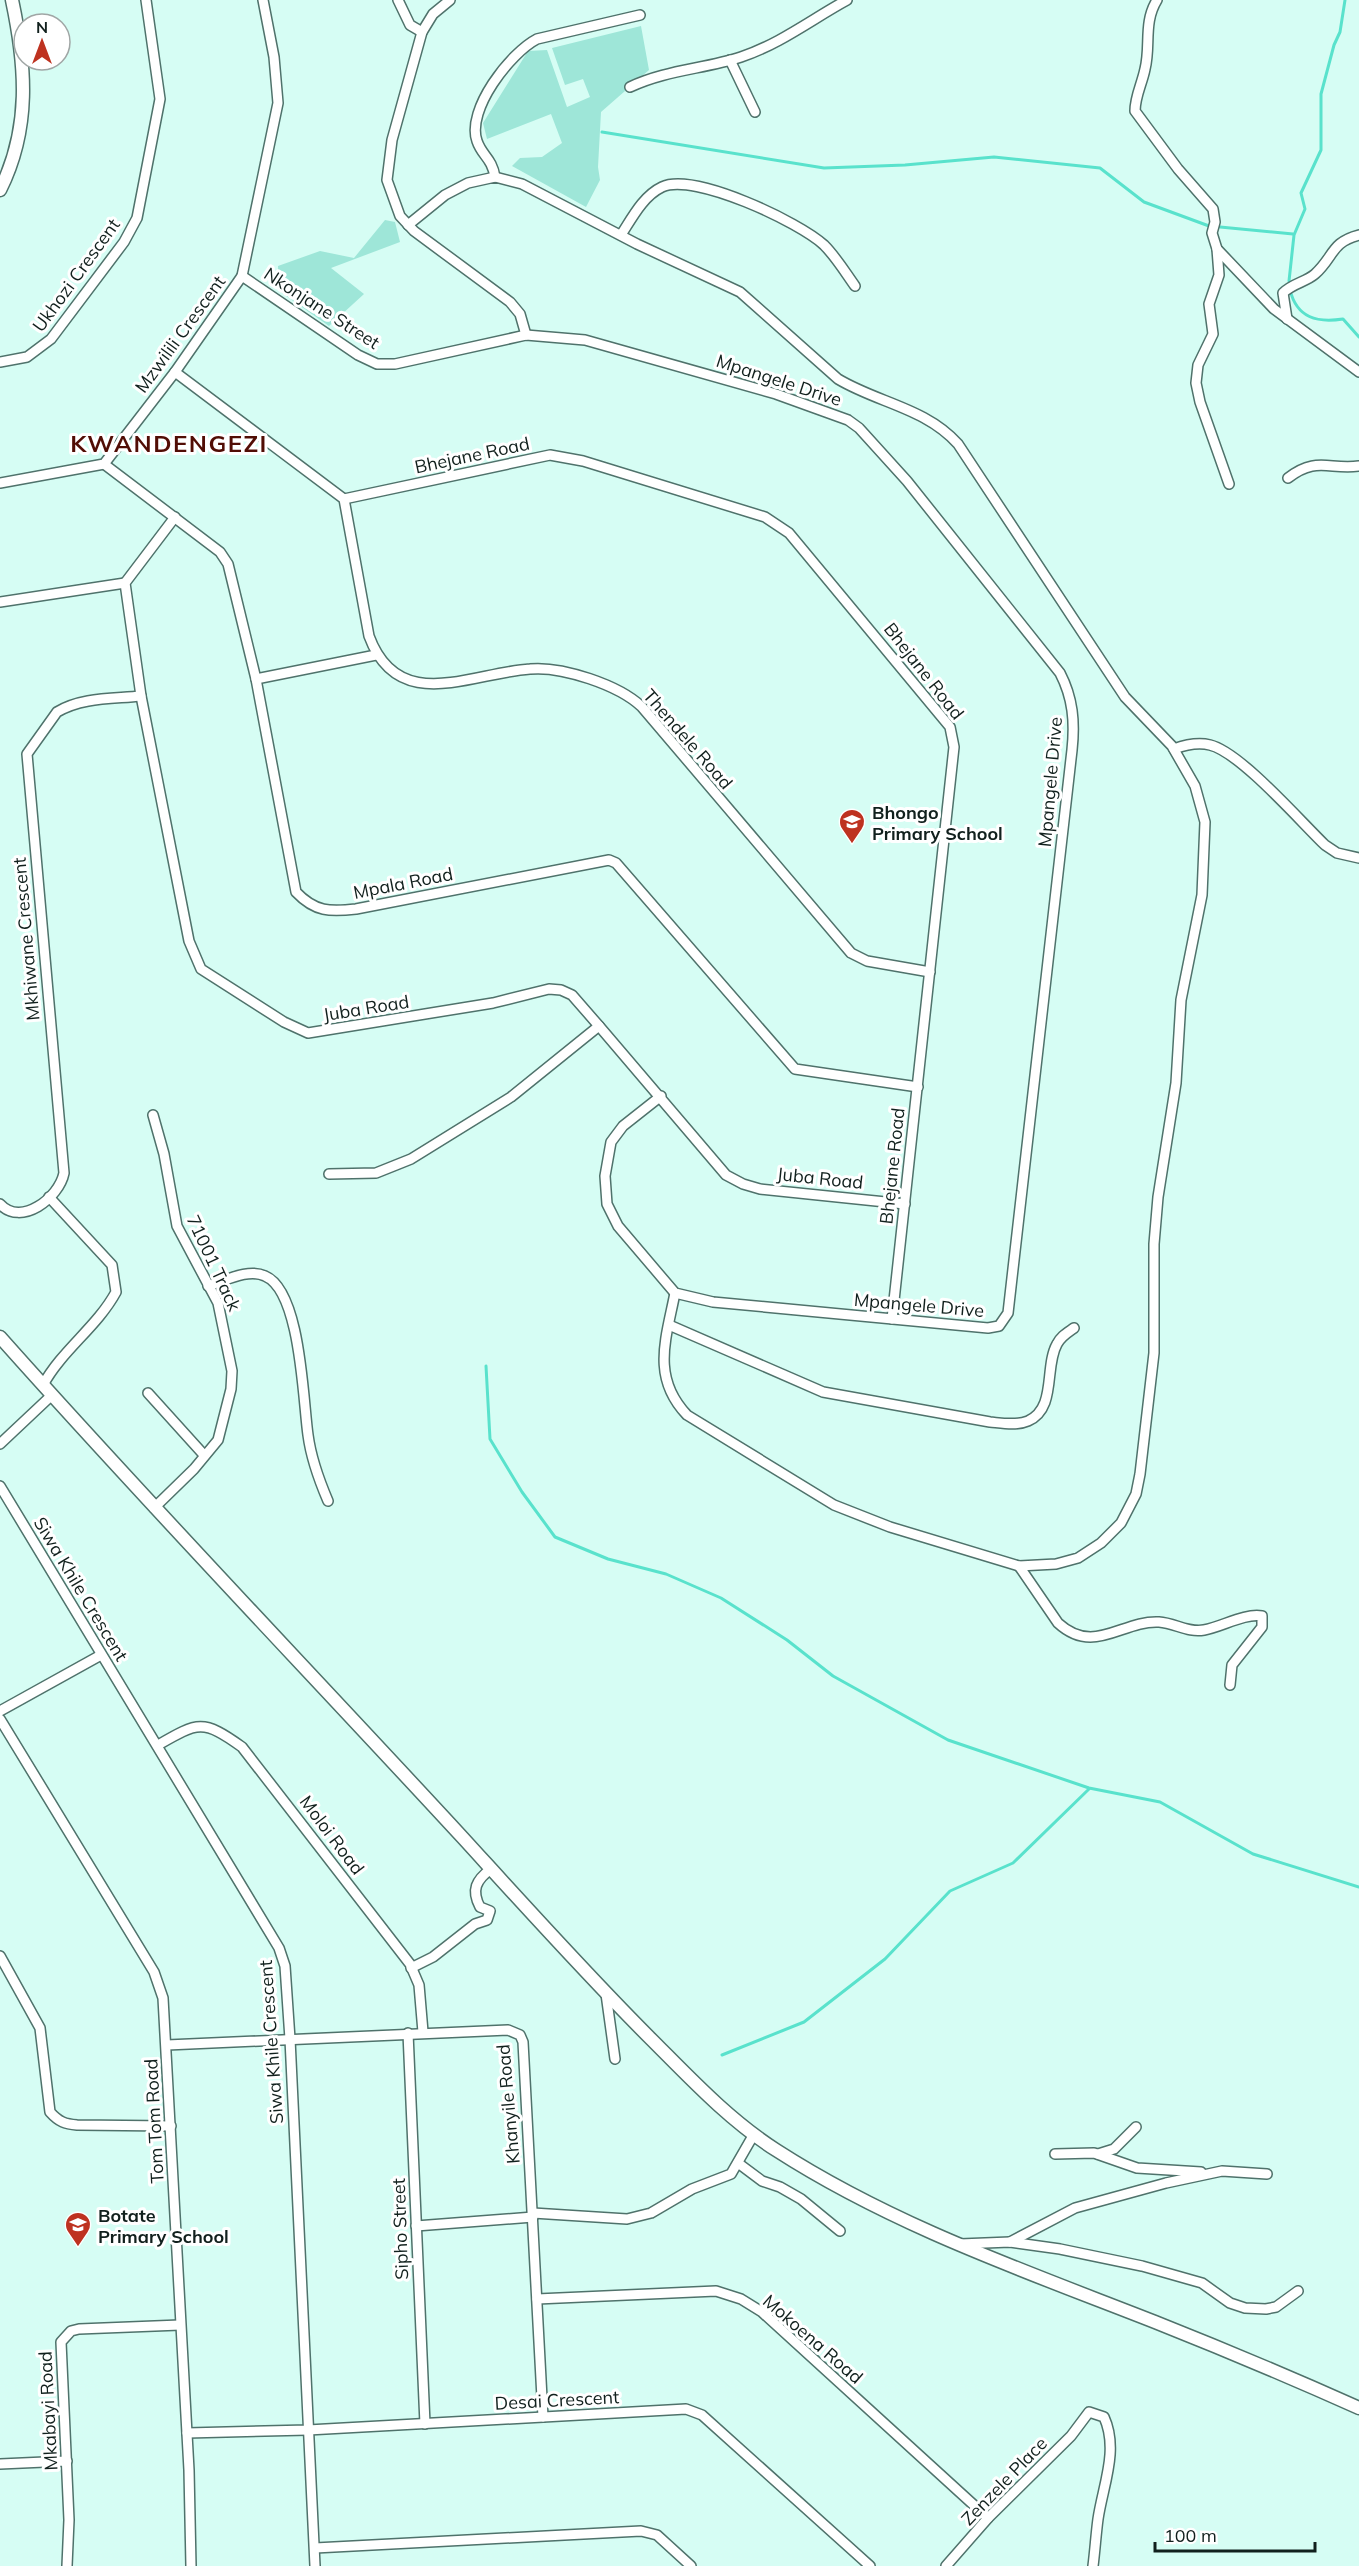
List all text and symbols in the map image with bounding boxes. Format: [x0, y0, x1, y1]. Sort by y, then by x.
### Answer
north arrow [12, 12, 72, 72]
text: N [36, 17, 48, 37]
street label: Ukhozi Crescent [27, 214, 125, 336]
street label: Nkonjane Street [260, 262, 384, 354]
street label: Mzwilili Crescent [130, 271, 230, 397]
street label: Mpangele Drive [713, 349, 845, 411]
district label: KWANDENGEZI [70, 428, 268, 458]
street label: Bhejane Road [412, 432, 532, 478]
street label: Bhejane Road [879, 618, 969, 724]
street label: Thendele Road [638, 684, 738, 794]
street label: Mpangele Drive [1033, 716, 1067, 848]
place label: Bhongo Primary School [872, 801, 1003, 845]
school or university icon: Bhongo Primary School [837, 807, 867, 845]
street label: Mkhiwane Crescent [7, 856, 45, 1022]
street label: Mpala Road [351, 862, 455, 904]
street label: Juba Road [321, 990, 411, 1026]
street label: Bhejane Road [874, 1107, 910, 1225]
street label: Juba Road [776, 1162, 864, 1194]
street label: 71001 Track [182, 1211, 247, 1315]
street label: Mpangele Drive [853, 1288, 985, 1322]
street label: Siwa Khile Crescent [29, 1513, 133, 1665]
street label: Moloi Road [295, 1791, 369, 1879]
street label: Siwa Khile Crescent [254, 1959, 288, 2125]
street label: Khanyile Road [491, 2043, 525, 2165]
street label: Tom Tom Road [139, 2058, 169, 2184]
street label: Sipho Street [387, 2178, 413, 2280]
place label: Botate Primary School [98, 2204, 229, 2248]
school or university icon: Botate Primary School [63, 2210, 93, 2248]
street label: Mokoena Road [758, 2289, 868, 2389]
street label: Mkabayi Road [33, 2351, 63, 2471]
street label: Desai Crescent [494, 2385, 620, 2415]
street label: Zenzele Place [956, 2432, 1052, 2530]
scale bar [1155, 2515, 1316, 2553]
text: 100 m [1164, 2524, 1217, 2547]

